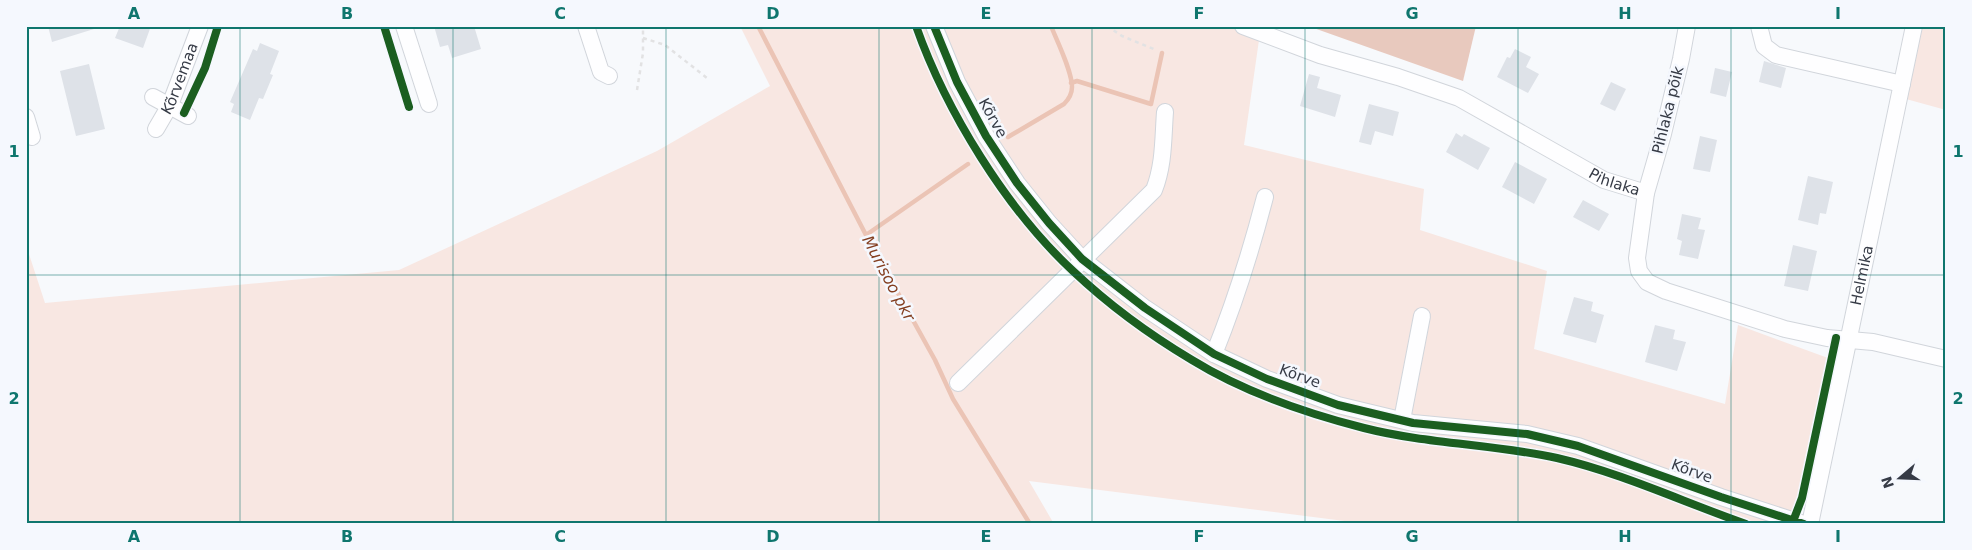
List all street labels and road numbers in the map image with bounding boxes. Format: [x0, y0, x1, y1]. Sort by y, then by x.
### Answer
street label: Kõrvemaa [157, 40, 202, 118]
street label: Pihlaka põik [1648, 64, 1688, 156]
street label: Kõrve [975, 95, 1011, 141]
street label: Pihlaka [1586, 164, 1642, 200]
street label: Helmika [1847, 244, 1877, 307]
street label: Kõrve [1277, 360, 1323, 392]
street label: Kõrve [1669, 455, 1715, 487]

